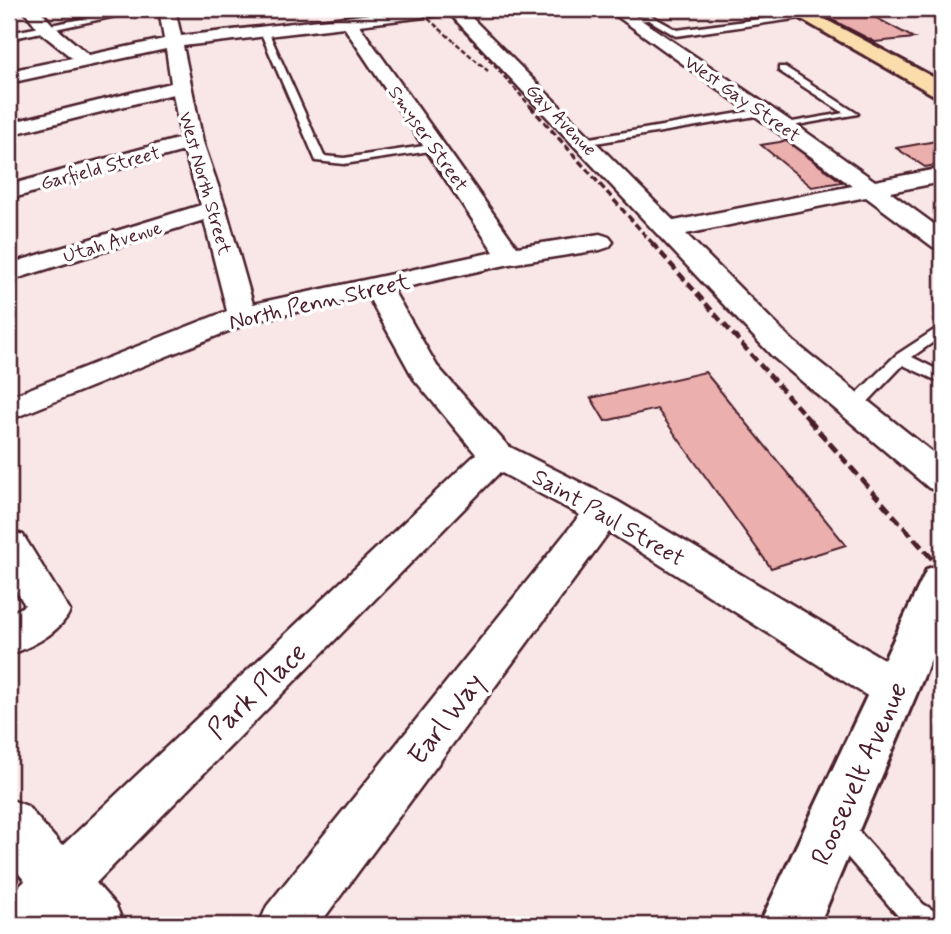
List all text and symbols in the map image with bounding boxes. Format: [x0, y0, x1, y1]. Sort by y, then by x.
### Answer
street label: West Gay Street [679, 50, 805, 148]
street label: Gay Avenue [520, 78, 602, 162]
street label: Smyser Street [382, 81, 473, 197]
street label: West North Street [172, 109, 237, 258]
street label: Garfield Street [38, 140, 163, 196]
street label: Utah Avenue [60, 216, 165, 269]
street label: North Penn Street [226, 267, 413, 338]
street label: Saint Paul Street [526, 463, 690, 575]
street label: Park Place [200, 635, 316, 748]
street label: Earl Way [400, 666, 494, 773]
street label: Roosevelt Avenue [803, 676, 917, 872]

